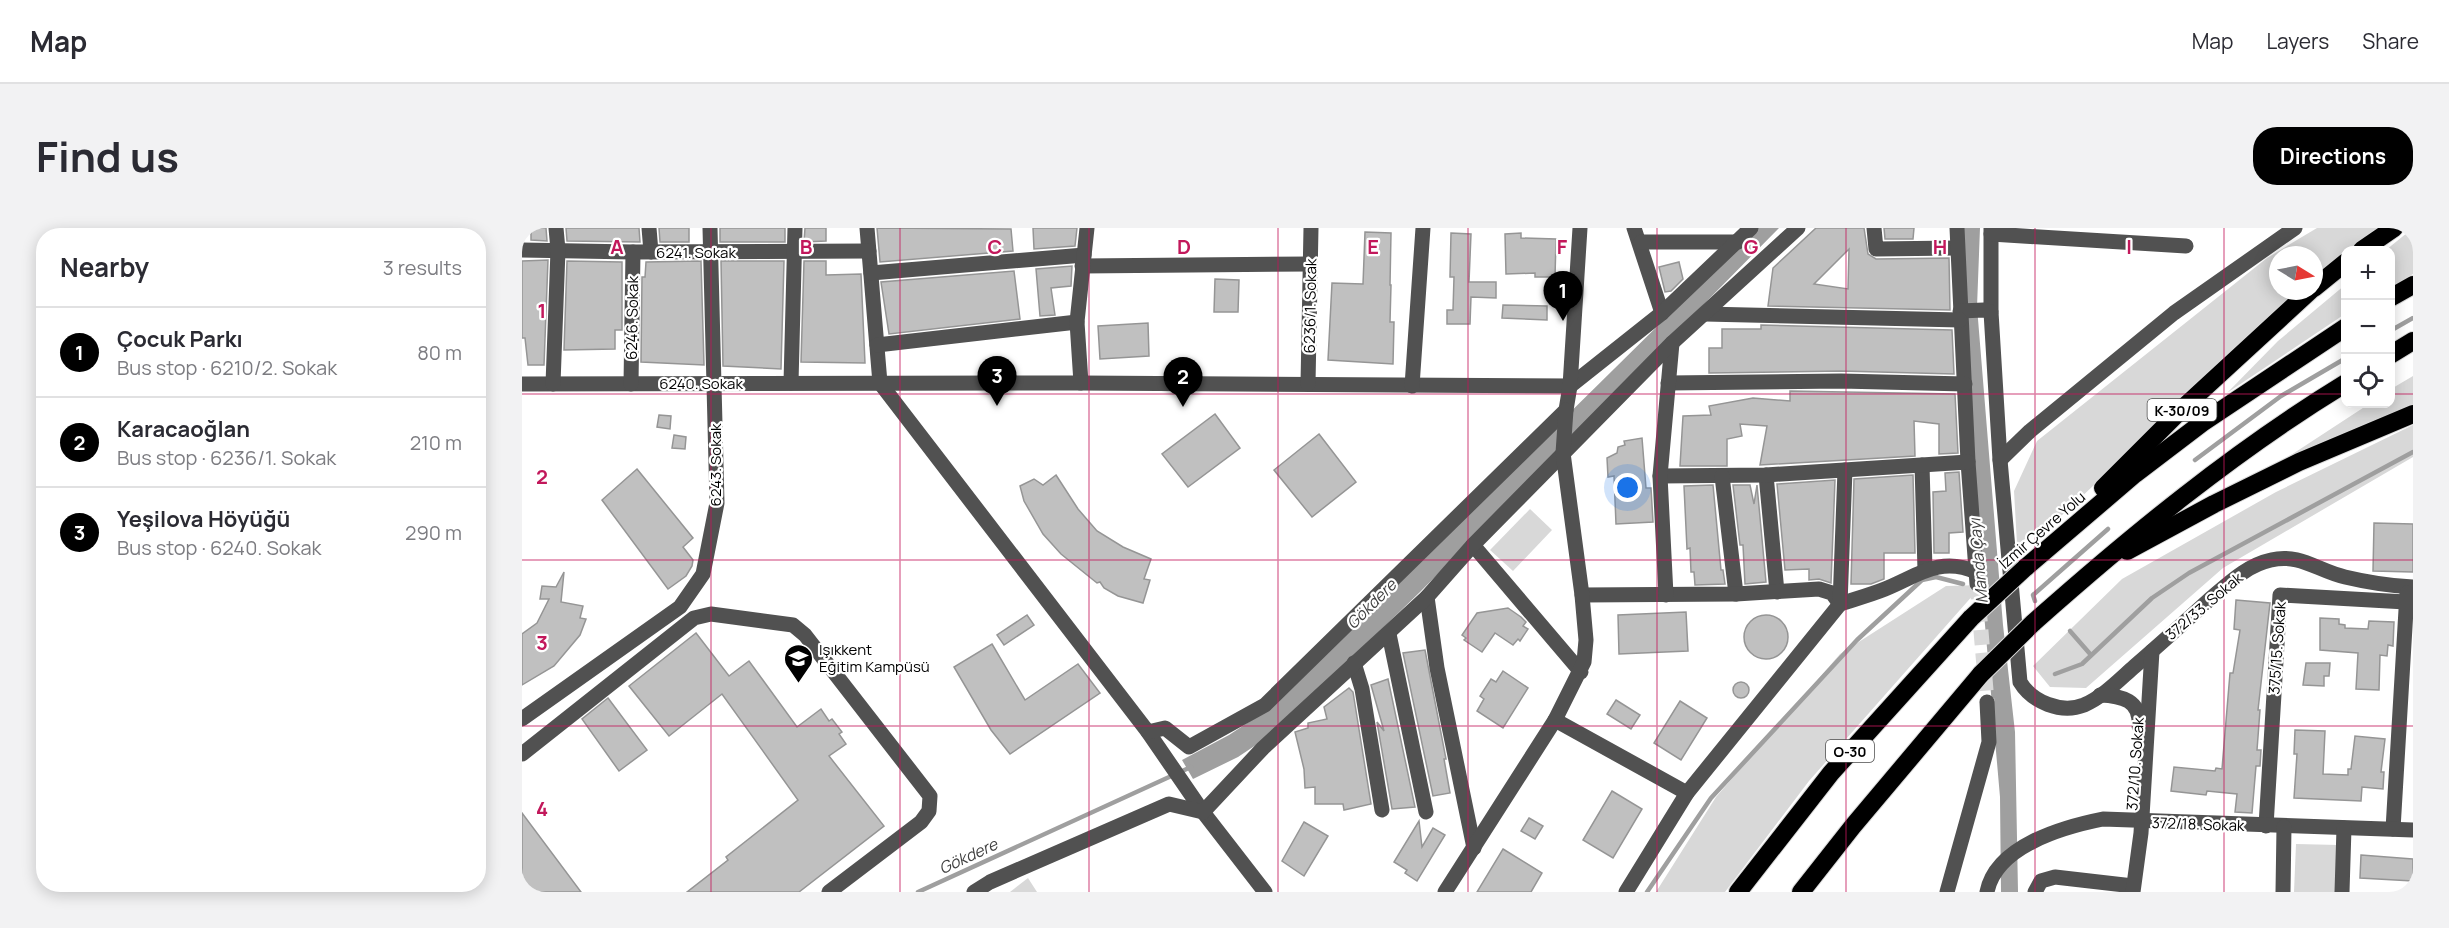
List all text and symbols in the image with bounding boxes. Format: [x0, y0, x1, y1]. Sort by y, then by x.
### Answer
text: Map [30, 22, 87, 60]
text: Map [2192, 27, 2233, 55]
text: Layers [2266, 27, 2329, 55]
text: Share [2362, 27, 2419, 55]
text: Find us [36, 127, 179, 185]
button: Directions [2253, 127, 2413, 185]
text: A [610, 233, 624, 260]
text: B [800, 233, 813, 260]
text: C [988, 233, 1002, 260]
text: D [1177, 233, 1191, 260]
text: E [1367, 233, 1379, 260]
text: F [1557, 233, 1568, 260]
text: G [1744, 233, 1759, 260]
text: H [1933, 233, 1947, 260]
text: I [2126, 233, 2132, 260]
street label: 6241. Sokak [656, 242, 736, 263]
north arrow [2269, 246, 2323, 300]
map controls [2341, 246, 2395, 408]
button: + [2341, 246, 2395, 300]
text: Nearby [60, 249, 149, 285]
text: 3 results [383, 254, 462, 281]
street label: 6236/1. Sokak [1299, 258, 1321, 354]
pin: 1 [1544, 272, 1582, 321]
street label: 6246. Sokak [621, 275, 643, 360]
text: 1 [538, 297, 546, 324]
button: − [2341, 300, 2395, 354]
text: Çocuk Parkı [117, 324, 243, 354]
text: 1 [75, 339, 84, 366]
text: 80 m [417, 339, 462, 366]
text: Bus stop · 6210/2. Sokak [117, 354, 337, 381]
button: locate [2341, 354, 2395, 408]
pin: 3 [978, 356, 1016, 406]
pin: 2 [1164, 358, 1202, 407]
street label: 6240. Sokak [659, 373, 743, 394]
road number: K-30/09 [2148, 399, 2216, 421]
text: Karacaoğlan [117, 414, 250, 444]
street label: 6243. Sokak [705, 423, 726, 506]
text: 2 [74, 429, 85, 456]
text: 210 m [410, 429, 462, 456]
text: Bus stop · 6236/1. Sokak [117, 444, 336, 471]
text: 2 [536, 463, 548, 490]
your location [1613, 473, 1642, 502]
street label: İzmir Çevre Yolu [1994, 487, 2090, 573]
text: Yeşilova Höyüğü [117, 504, 290, 534]
water label: Manda Çayı [1963, 516, 1993, 604]
text: 3 [74, 519, 85, 546]
text: 290 m [405, 519, 462, 546]
text: Bus stop · 6240. Sokak [117, 534, 322, 561]
street label: 372/33. Sokak [2161, 567, 2248, 645]
water label: Gökdere [1341, 573, 1402, 634]
street label: 375/15. Sokak [2263, 600, 2291, 695]
text: 3 [536, 629, 548, 656]
place label: Işıkkent Eğitim Kampüsü [819, 639, 930, 677]
school or university icon: Işıkkent Eğitim Kampüsü [782, 642, 814, 684]
street label: 372/10. Sokak [2121, 716, 2149, 811]
road number: O-30 [1826, 740, 1874, 762]
text: 4 [536, 795, 548, 822]
street label: 372/18. Sokak [2151, 812, 2245, 836]
water label: Gökdere [935, 832, 1002, 879]

